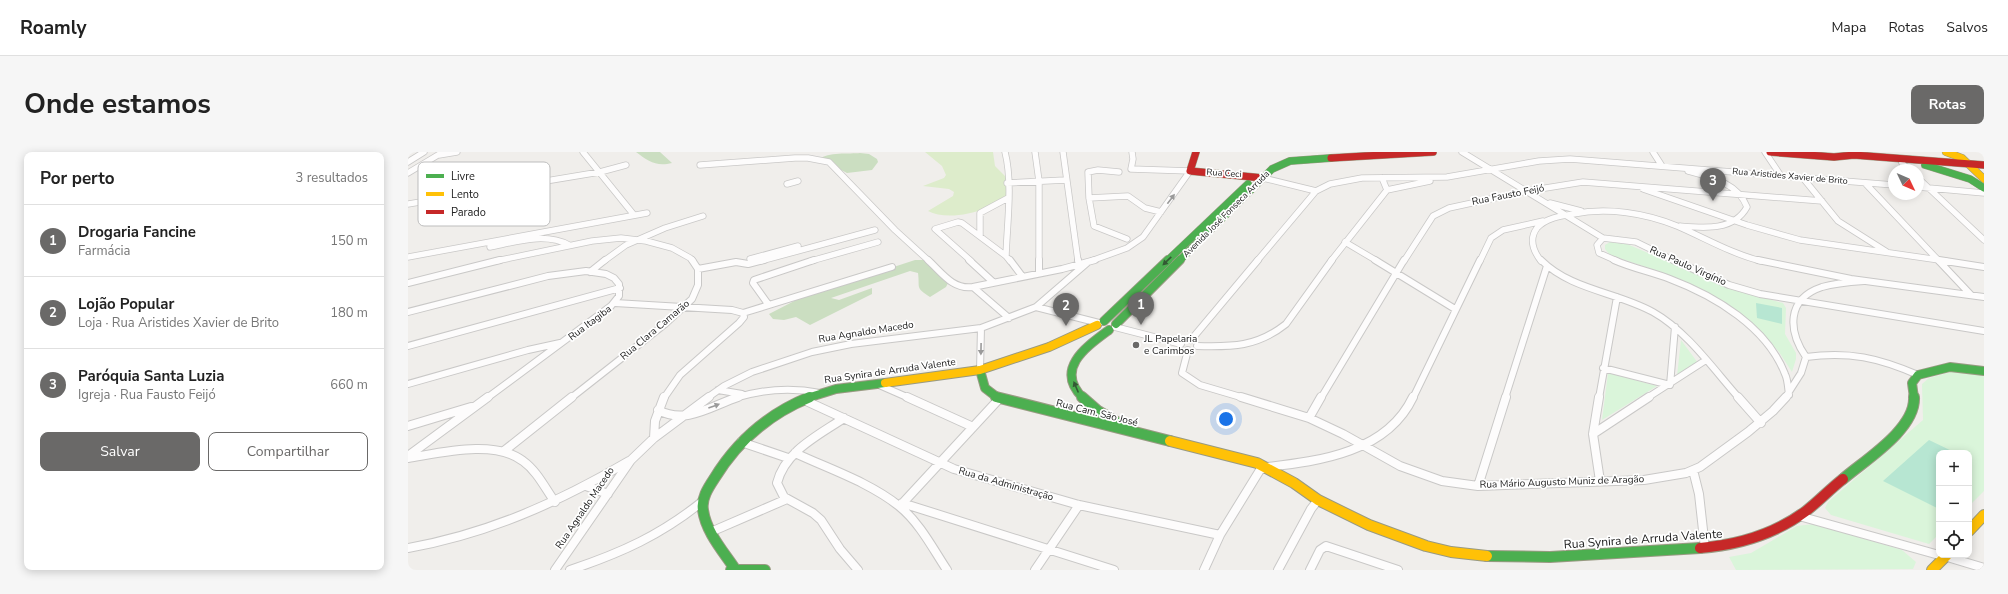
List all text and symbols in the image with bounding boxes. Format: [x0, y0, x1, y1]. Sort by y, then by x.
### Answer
text: Roamly [20, 15, 87, 41]
text: Mapa [1831, 18, 1866, 37]
text: Rotas [1888, 18, 1924, 37]
text: Salvos [1946, 18, 1988, 37]
text: Onde estamos [24, 85, 211, 123]
button: Rotas [1911, 85, 1984, 124]
legend [418, 162, 550, 226]
north arrow [1888, 164, 1924, 200]
street label: Rua Aristides Xavier de Brito [1732, 165, 1848, 187]
street label: Rua Ceci [1206, 166, 1242, 180]
text: Por perto [40, 167, 115, 190]
street label: Avenida José Fonseca Arruda [1180, 168, 1272, 260]
pin: 3 [1700, 168, 1726, 201]
text: 3 resultados [296, 169, 368, 187]
text: Livre [451, 169, 475, 184]
street label: Rua Fausto Feijó [1471, 181, 1546, 209]
text: Lento [451, 187, 479, 202]
one-way arrow [1167, 194, 1175, 204]
text: Parado [451, 205, 486, 220]
text: Drogaria Fancine [78, 222, 196, 242]
text: 1 [49, 232, 57, 250]
text: 150 m [330, 232, 368, 250]
text: Farmácia [78, 242, 130, 260]
street label: Rua Paulo Virgínio [1647, 243, 1729, 289]
one-way arrow [1162, 256, 1172, 266]
pin: 1 [1128, 292, 1154, 325]
pin: 2 [1053, 293, 1079, 326]
text: Lojão Popular [78, 294, 174, 314]
street label: Rua Clara Camarão [617, 297, 693, 363]
street label: Rua Itagiba [565, 302, 615, 344]
text: 2 [49, 304, 57, 322]
text: 180 m [330, 304, 368, 322]
text: Loja · Rua Aristides Xavier de Brito [78, 314, 279, 332]
street label: Rua Agnaldo Macedo [817, 317, 915, 346]
place label: JL Papelaria e Carimbos [1143, 332, 1197, 358]
marker: JL Papelaria e Carimbos [1131, 340, 1141, 350]
one-way arrow [978, 343, 984, 356]
street label: Rua Synira de Arruda Valente [823, 355, 957, 387]
text: Paróquia Santa Luzia [78, 366, 224, 386]
text: 3 [49, 376, 57, 394]
text: 660 m [330, 376, 368, 394]
one-way arrow [1072, 381, 1078, 393]
text: Igreja · Rua Fausto Feijó [78, 386, 216, 404]
street label: Rua Cam. São José [1055, 396, 1139, 430]
one-way arrow [708, 402, 720, 408]
your location [1216, 409, 1236, 429]
button: Salvar [40, 432, 200, 471]
button: Compartilhar [208, 432, 368, 471]
map controls [1936, 450, 1972, 558]
button: + [1936, 450, 1972, 486]
street label: Rua Agnaldo Macedo [552, 464, 618, 552]
street label: Rua da Administração [957, 464, 1056, 504]
street label: Rua Mário Augusto Muniz de Aragão [1479, 472, 1645, 492]
button: − [1936, 486, 1972, 522]
button: locate [1936, 522, 1972, 558]
street label: Rua Synira de Arruda Valente [1563, 525, 1723, 553]

